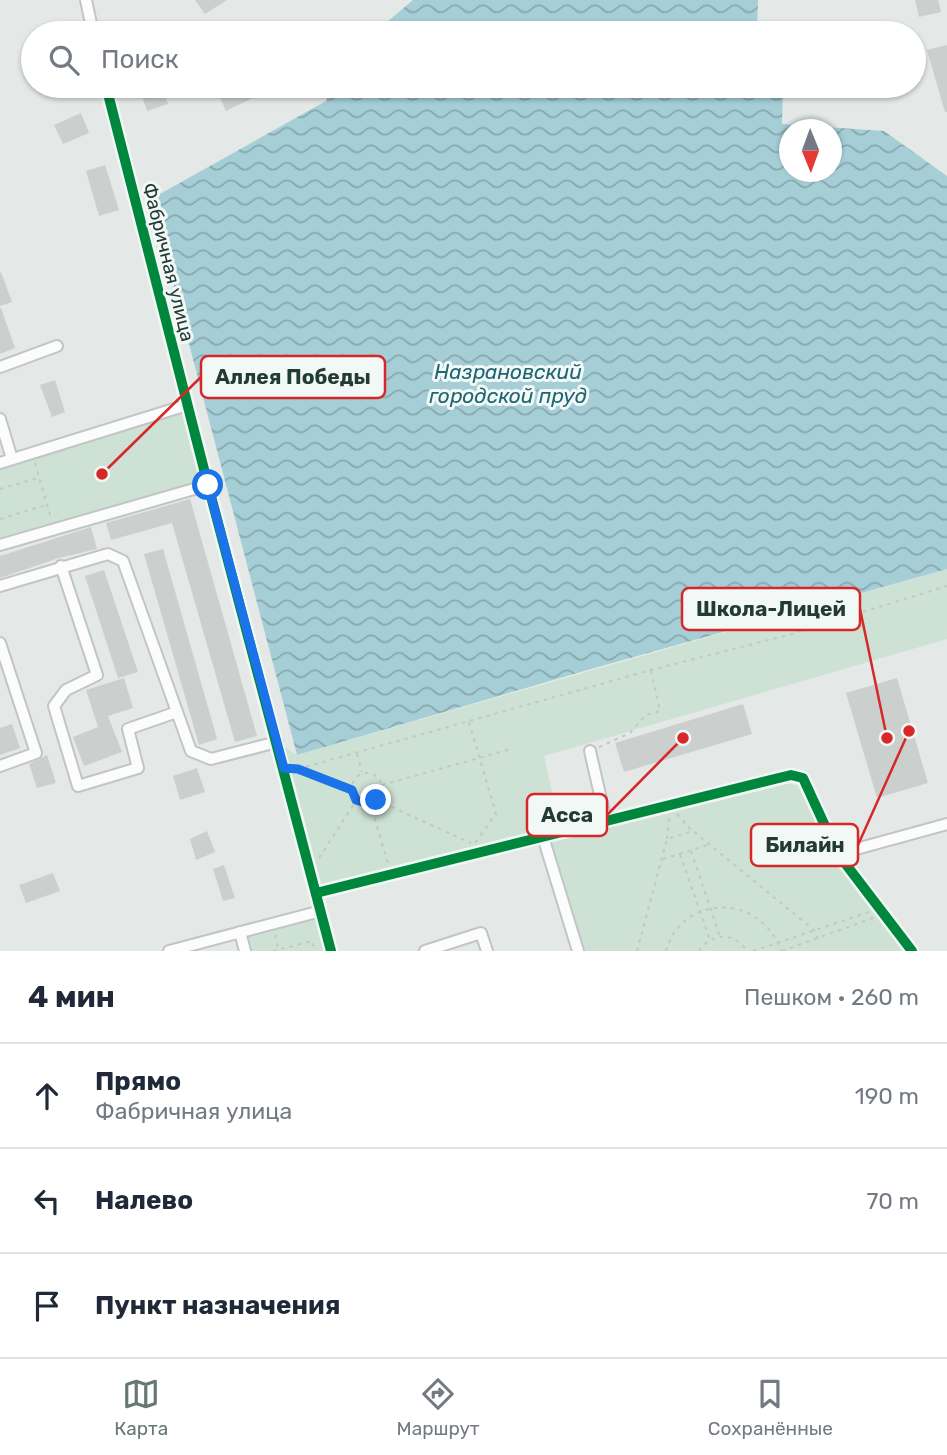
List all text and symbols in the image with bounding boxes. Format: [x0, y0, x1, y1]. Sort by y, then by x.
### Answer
search box [21, 21, 926, 98]
icon: search [45, 41, 83, 79]
text: Поиск [101, 44, 179, 75]
north arrow [779, 119, 842, 182]
street label: Фабричная улица [138, 180, 199, 344]
callout: Аллея Победы [201, 356, 385, 398]
water label: Назрановский городской пруд [429, 359, 587, 408]
text: Аллея Победы [215, 364, 371, 389]
route start [192, 469, 223, 500]
callout: Школа-Лицей [682, 588, 860, 630]
text: Школа-Лицей [696, 596, 846, 621]
route end [360, 784, 391, 815]
callout: Асса [527, 794, 607, 836]
text: Асса [541, 802, 593, 827]
callout: Билайн [751, 824, 858, 866]
text: Билайн [765, 832, 845, 857]
text: 4 мин [28, 979, 115, 1015]
text: Пешком · 260 m [744, 983, 919, 1011]
text: Прямо [95, 1066, 181, 1097]
icon: ahead [28, 1077, 66, 1115]
text: 190 m [855, 1082, 919, 1110]
text: Фабричная улица [95, 1097, 292, 1125]
icon: left [28, 1182, 66, 1220]
text: Налево [95, 1185, 193, 1216]
text: 70 m [867, 1187, 919, 1215]
icon: arrive [28, 1287, 66, 1325]
text: Пункт назначения [95, 1290, 340, 1321]
tab: Карта [114, 1375, 168, 1440]
tab: Маршрут [397, 1375, 480, 1440]
tab: Сохранённые [708, 1375, 833, 1440]

